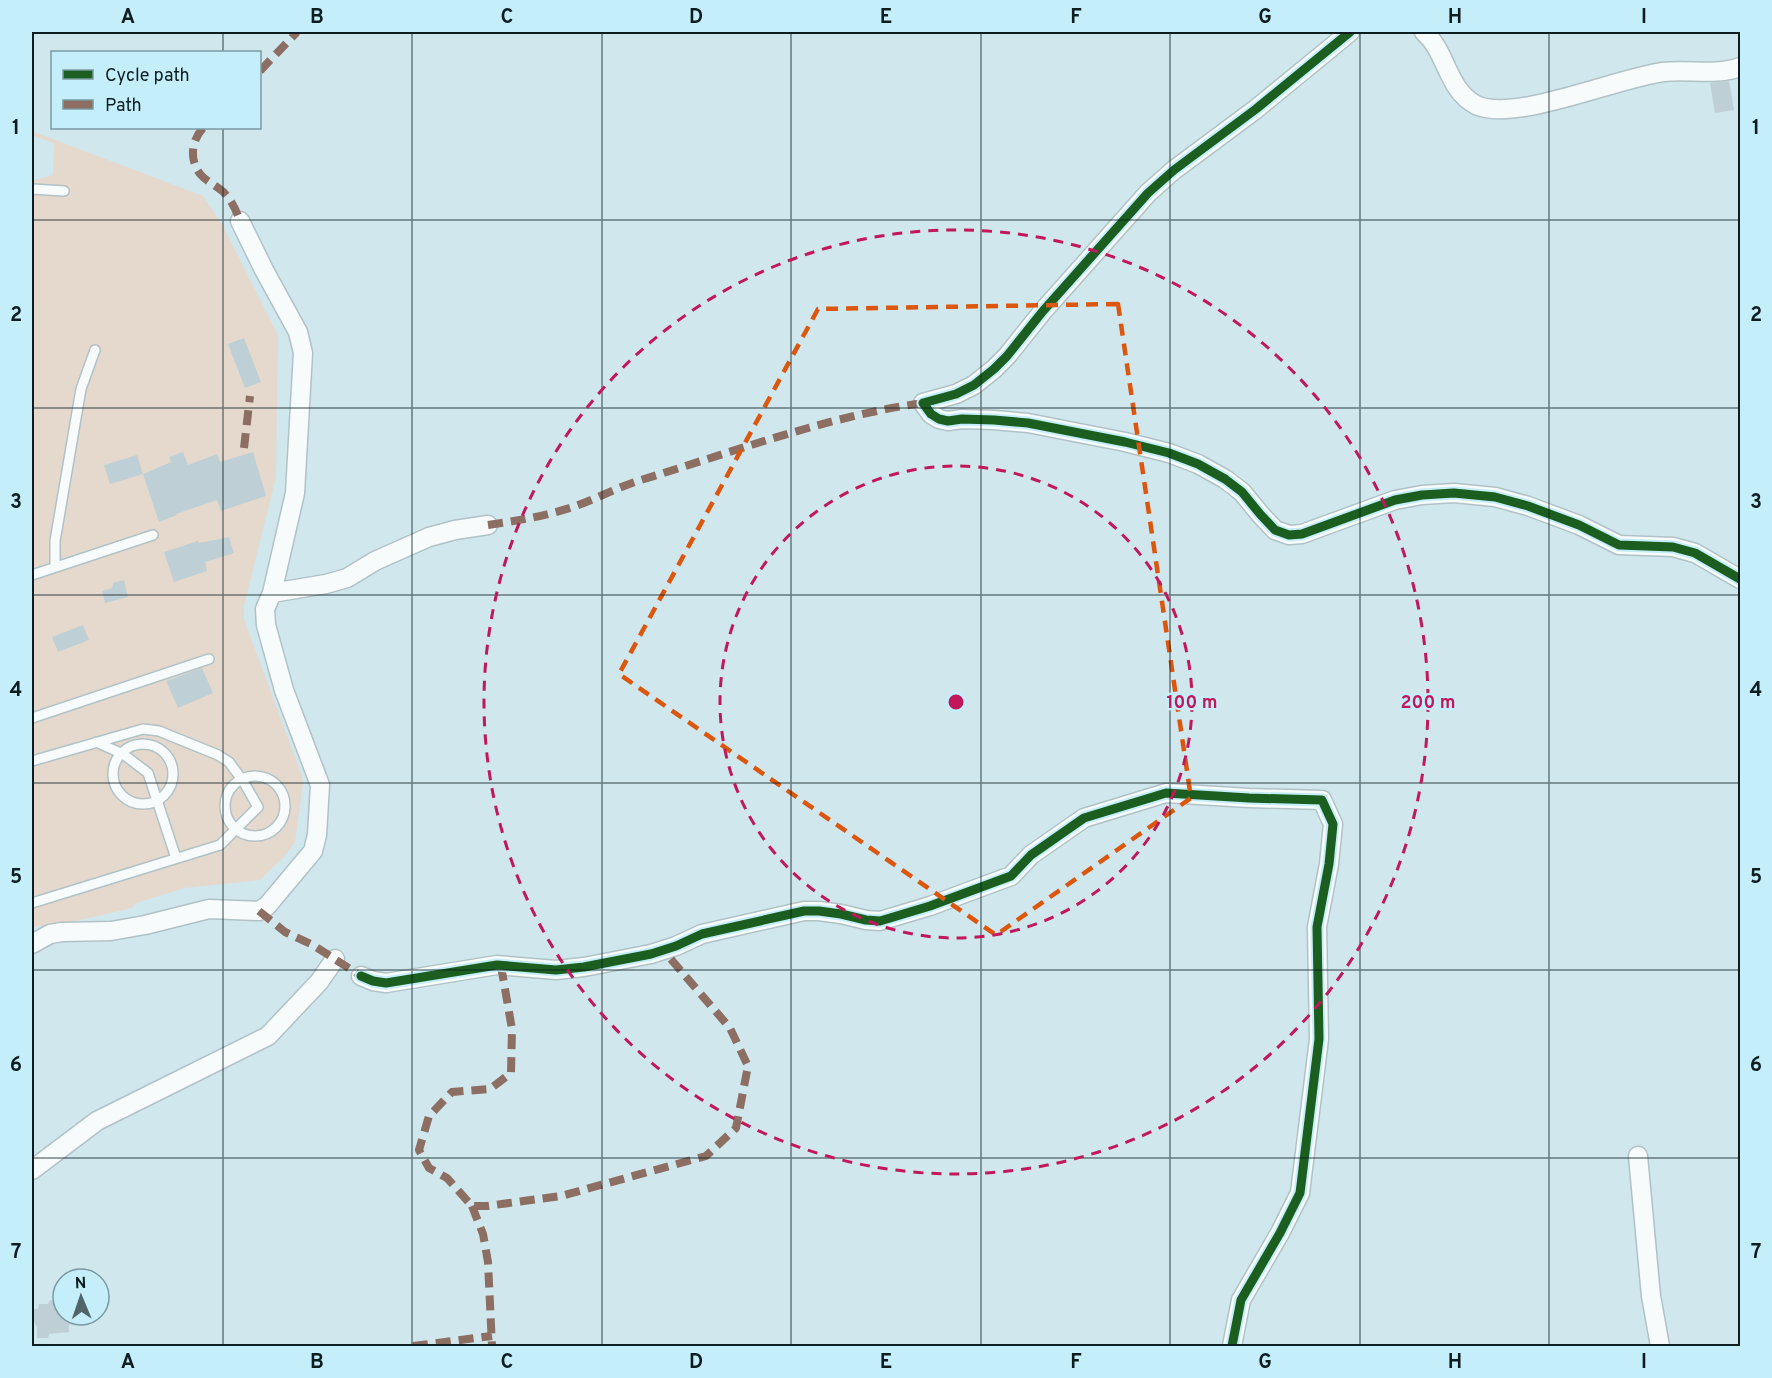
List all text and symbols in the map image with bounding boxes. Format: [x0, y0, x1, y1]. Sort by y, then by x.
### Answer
text: A [121, 5, 135, 31]
text: B [310, 5, 324, 31]
text: C [501, 5, 513, 31]
text: D [689, 5, 703, 31]
text: E [880, 5, 892, 31]
text: F [1070, 5, 1082, 31]
text: G [1258, 5, 1272, 31]
text: H [1448, 5, 1462, 31]
text: I [1641, 5, 1647, 31]
legend [51, 51, 261, 129]
text: Cycle path [105, 65, 190, 88]
text: Path [105, 95, 142, 118]
text: 1 [12, 116, 20, 142]
text: 1 [1752, 116, 1760, 142]
text: 2 [10, 303, 22, 329]
text: 2 [1750, 303, 1762, 329]
text: 3 [10, 490, 22, 516]
text: 3 [1750, 490, 1762, 516]
text: 4 [10, 678, 22, 704]
text: 4 [1750, 678, 1762, 704]
centre of rings [946, 692, 966, 712]
text: 100 m [1166, 692, 1218, 715]
text: 200 m [1400, 692, 1456, 715]
text: 5 [10, 865, 22, 891]
text: 5 [1750, 865, 1762, 891]
text: 6 [10, 1053, 22, 1079]
text: 6 [1750, 1053, 1762, 1079]
text: 7 [11, 1240, 21, 1266]
text: 7 [1751, 1240, 1761, 1266]
north arrow [51, 1267, 111, 1327]
text: N [74, 1274, 87, 1294]
text: A [121, 1350, 135, 1376]
text: B [310, 1350, 324, 1376]
text: C [501, 1350, 513, 1376]
text: D [689, 1350, 703, 1376]
text: E [880, 1350, 892, 1376]
text: F [1070, 1350, 1082, 1376]
text: G [1258, 1350, 1272, 1376]
text: H [1448, 1350, 1462, 1376]
text: I [1641, 1350, 1647, 1376]

